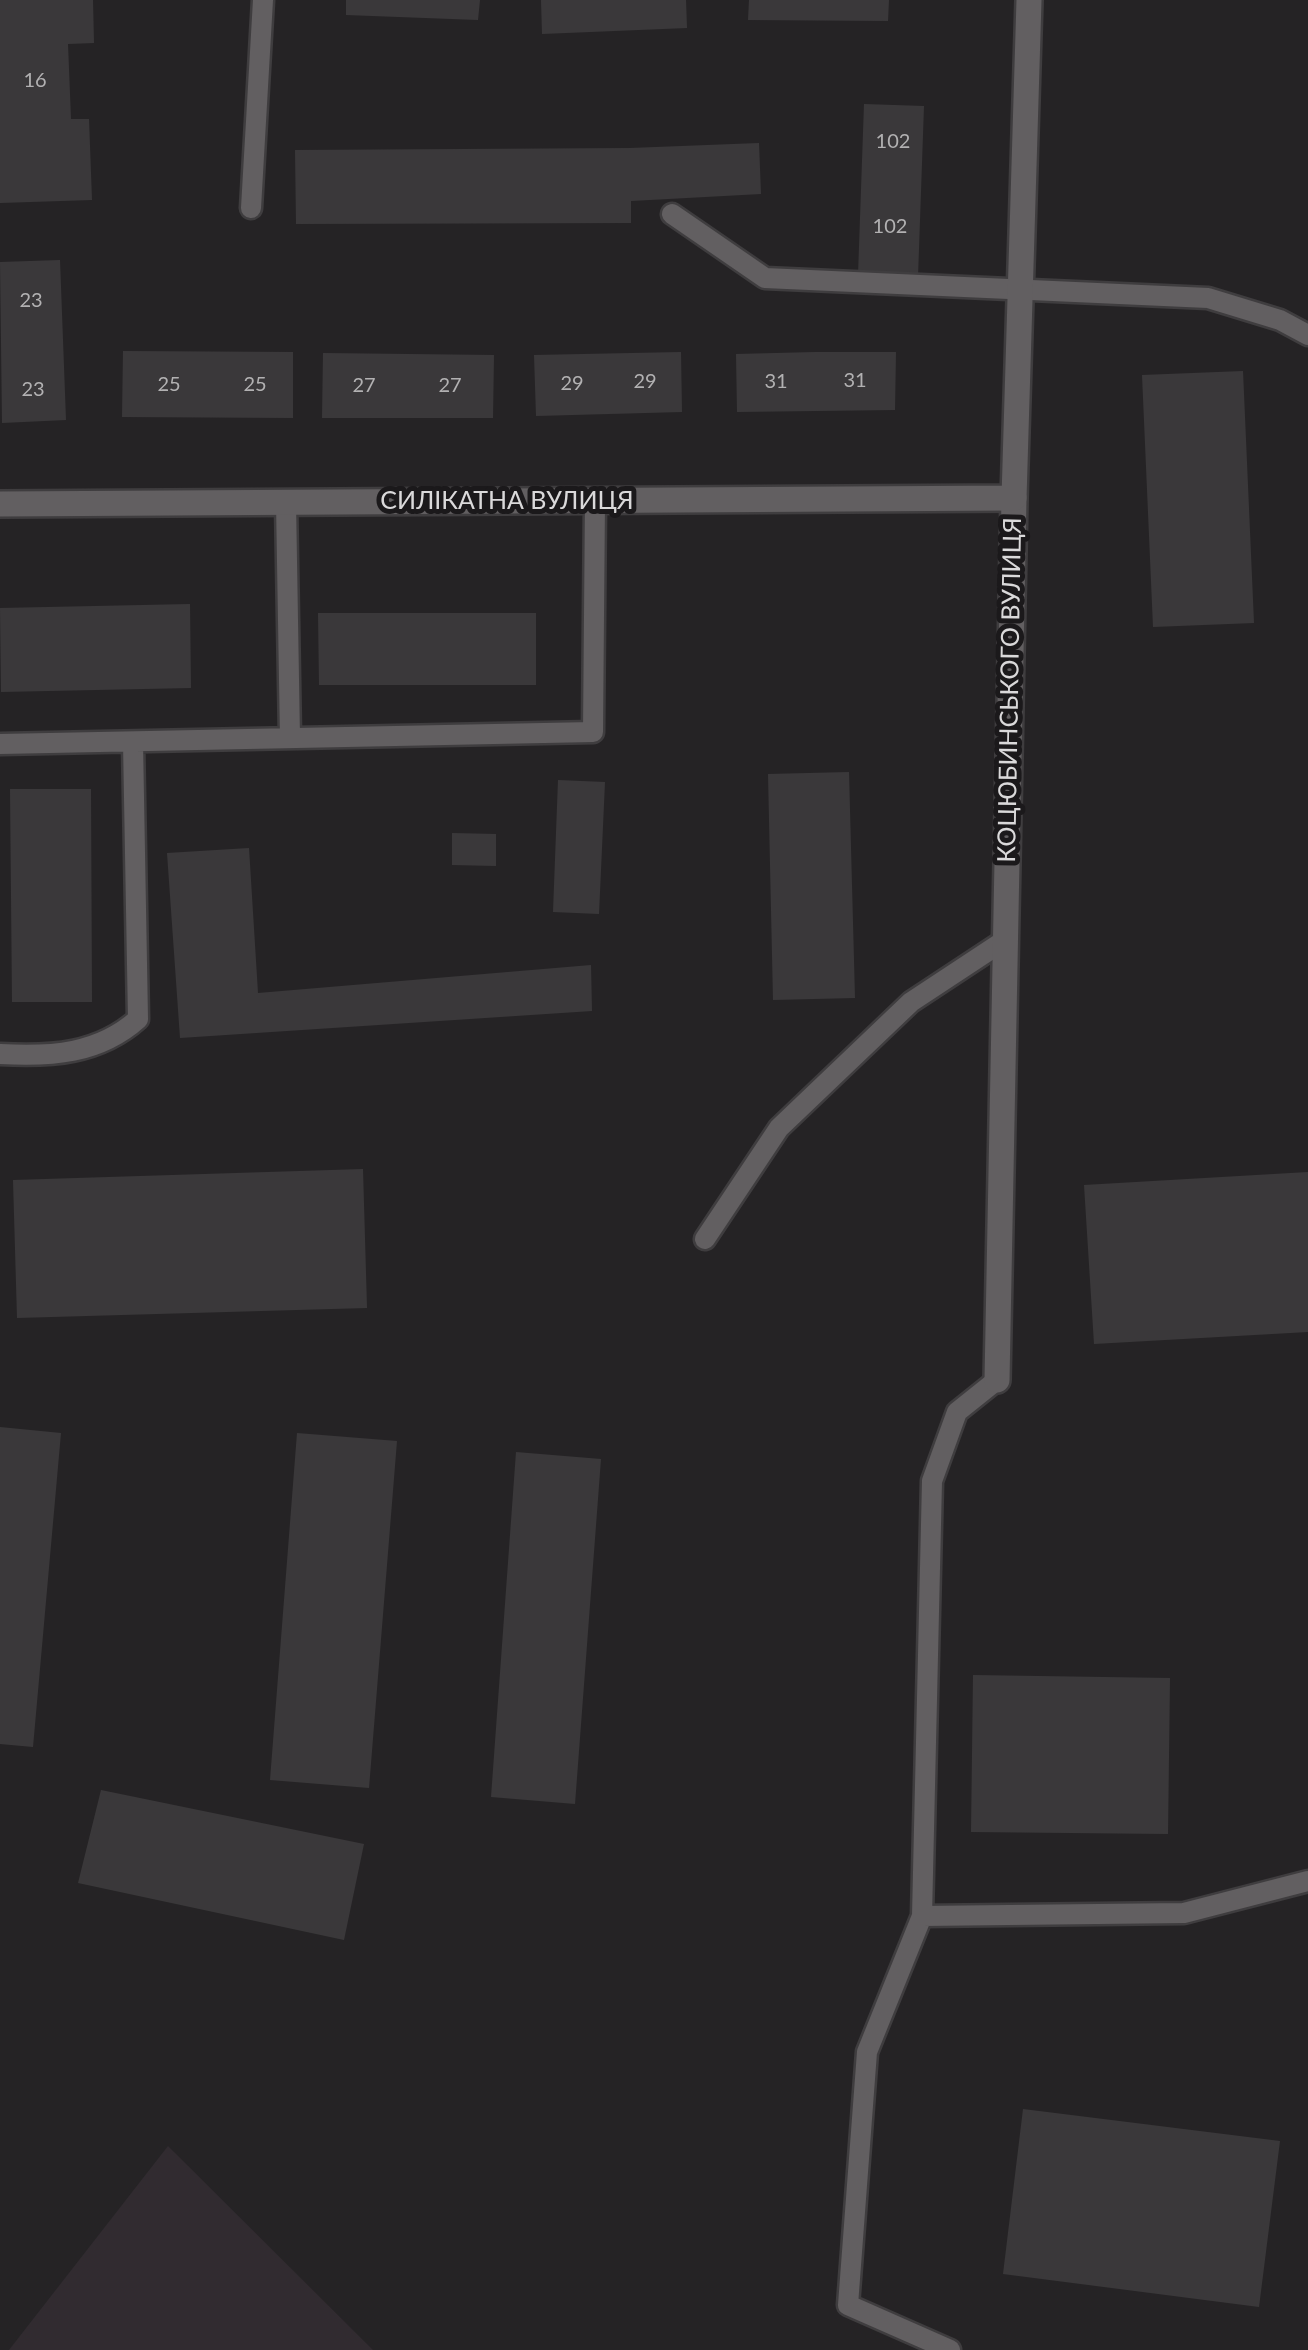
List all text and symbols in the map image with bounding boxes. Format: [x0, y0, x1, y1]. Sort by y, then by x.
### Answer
house number: 16 [23, 69, 47, 93]
house number: 102 [876, 130, 910, 154]
house number: 102 [873, 215, 907, 239]
house number: 23 [19, 289, 43, 313]
house number: 31 [843, 369, 867, 393]
house number: 29 [633, 370, 657, 394]
house number: 31 [764, 370, 788, 394]
house number: 29 [560, 372, 584, 396]
house number: 25 [157, 373, 181, 397]
house number: 25 [243, 373, 267, 397]
house number: 27 [352, 374, 376, 398]
house number: 27 [438, 374, 462, 398]
house number: 23 [21, 378, 45, 402]
street label: СИЛІКАТНА ВУЛИЦЯ [380, 486, 634, 516]
street label: КОЦЮБИНСЬКОГО ВУЛИЦЯ [992, 517, 1028, 863]

